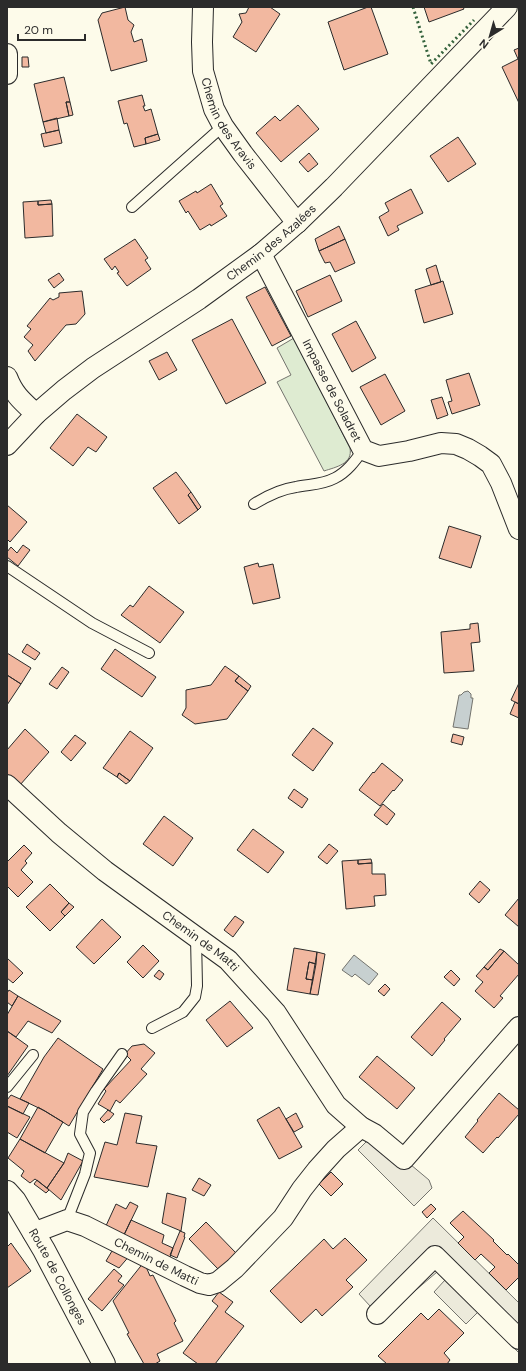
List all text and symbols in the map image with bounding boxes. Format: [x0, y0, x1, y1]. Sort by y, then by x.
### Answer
scale bar [18, 16, 85, 42]
north arrow [470, 16, 510, 56]
text: 20 m [24, 22, 53, 38]
text: N [477, 36, 491, 52]
street label: Chemin des Aravis [197, 76, 260, 173]
street label: Chemin des Azalées [223, 201, 320, 284]
street label: Impasse de Soladret [299, 337, 366, 445]
street label: Chemin de Matti [159, 907, 243, 975]
street label: Route de Collonges [25, 1226, 90, 1328]
street label: Chemin de Matti [111, 1234, 201, 1289]

